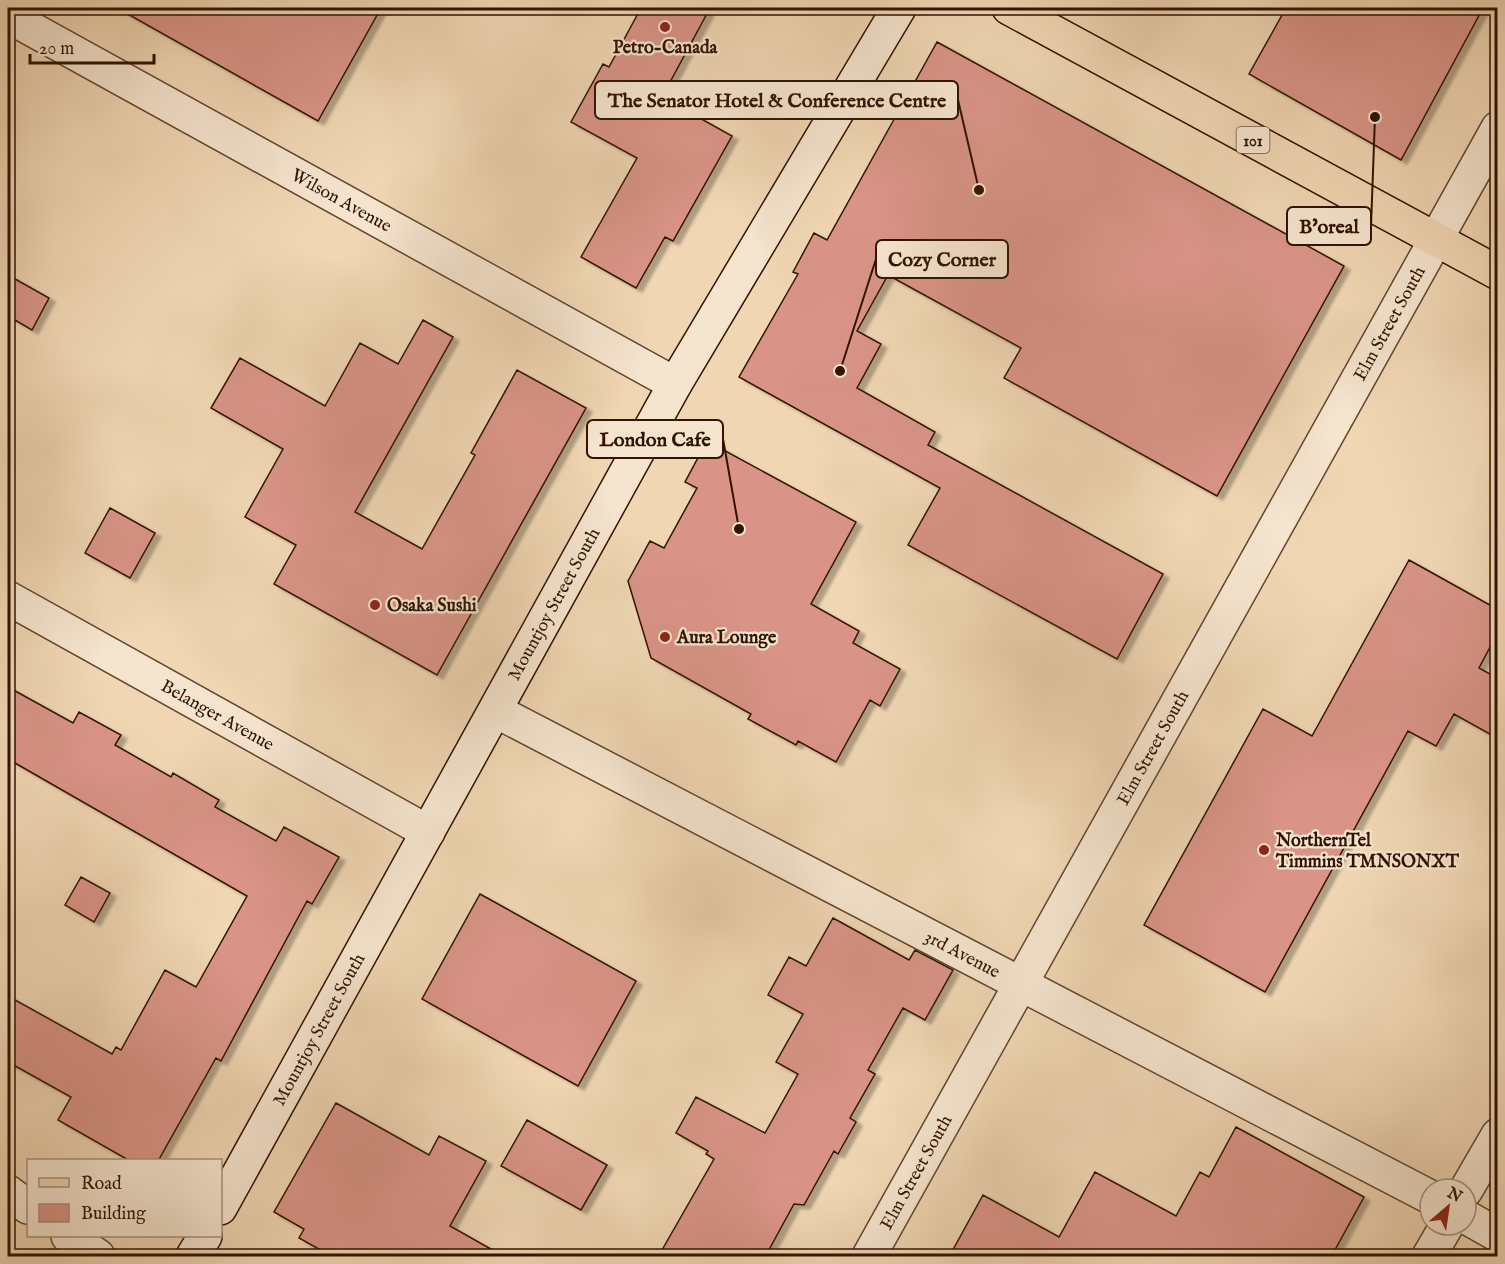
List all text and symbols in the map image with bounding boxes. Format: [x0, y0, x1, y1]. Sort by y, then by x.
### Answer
marker: Petro-Canada [658, 20, 672, 34]
scale bar [30, 27, 154, 65]
place label: Petro-Canada [613, 37, 719, 60]
text: 20 m [39, 38, 74, 61]
callout: The Senator Hotel & Conference Centre [595, 81, 958, 119]
text: The Senator Hotel & Conference Centre [607, 89, 947, 114]
road number: 101 [1236, 127, 1270, 153]
street label: Wilson Avenue [287, 164, 395, 238]
callout: B'oreal [1287, 207, 1371, 245]
text: B'oreal [1299, 215, 1359, 240]
callout: Cozy Corner [876, 240, 1008, 278]
text: Cozy Corner [888, 248, 997, 273]
street label: Elm Street South [1349, 262, 1432, 385]
callout: London Cafe [587, 420, 723, 458]
text: London Cafe [599, 428, 712, 453]
street label: Mountjoy Street South [504, 524, 606, 685]
place label: Osaka Sushi [387, 595, 477, 618]
marker: Osaka Sushi [368, 598, 382, 612]
place label: Aura Lounge [676, 627, 777, 650]
marker: Aura Lounge [658, 630, 672, 644]
street label: Belanger Avenue [156, 675, 278, 757]
street label: Elm Street South [1113, 687, 1195, 810]
place label: NorthernTel Timmins TMNSONXT [1275, 830, 1460, 874]
marker: NorthernTel Timmins TMNSONXT [1257, 843, 1271, 857]
street label: 3rd Avenue [920, 926, 1004, 984]
street label: Mountjoy Street South [269, 949, 371, 1110]
street label: Elm Street South [876, 1111, 958, 1234]
legend [27, 1159, 222, 1237]
text: Road [81, 1173, 122, 1196]
north arrow [1418, 1177, 1478, 1237]
text: N [1443, 1183, 1465, 1208]
text: Building [81, 1203, 146, 1226]

